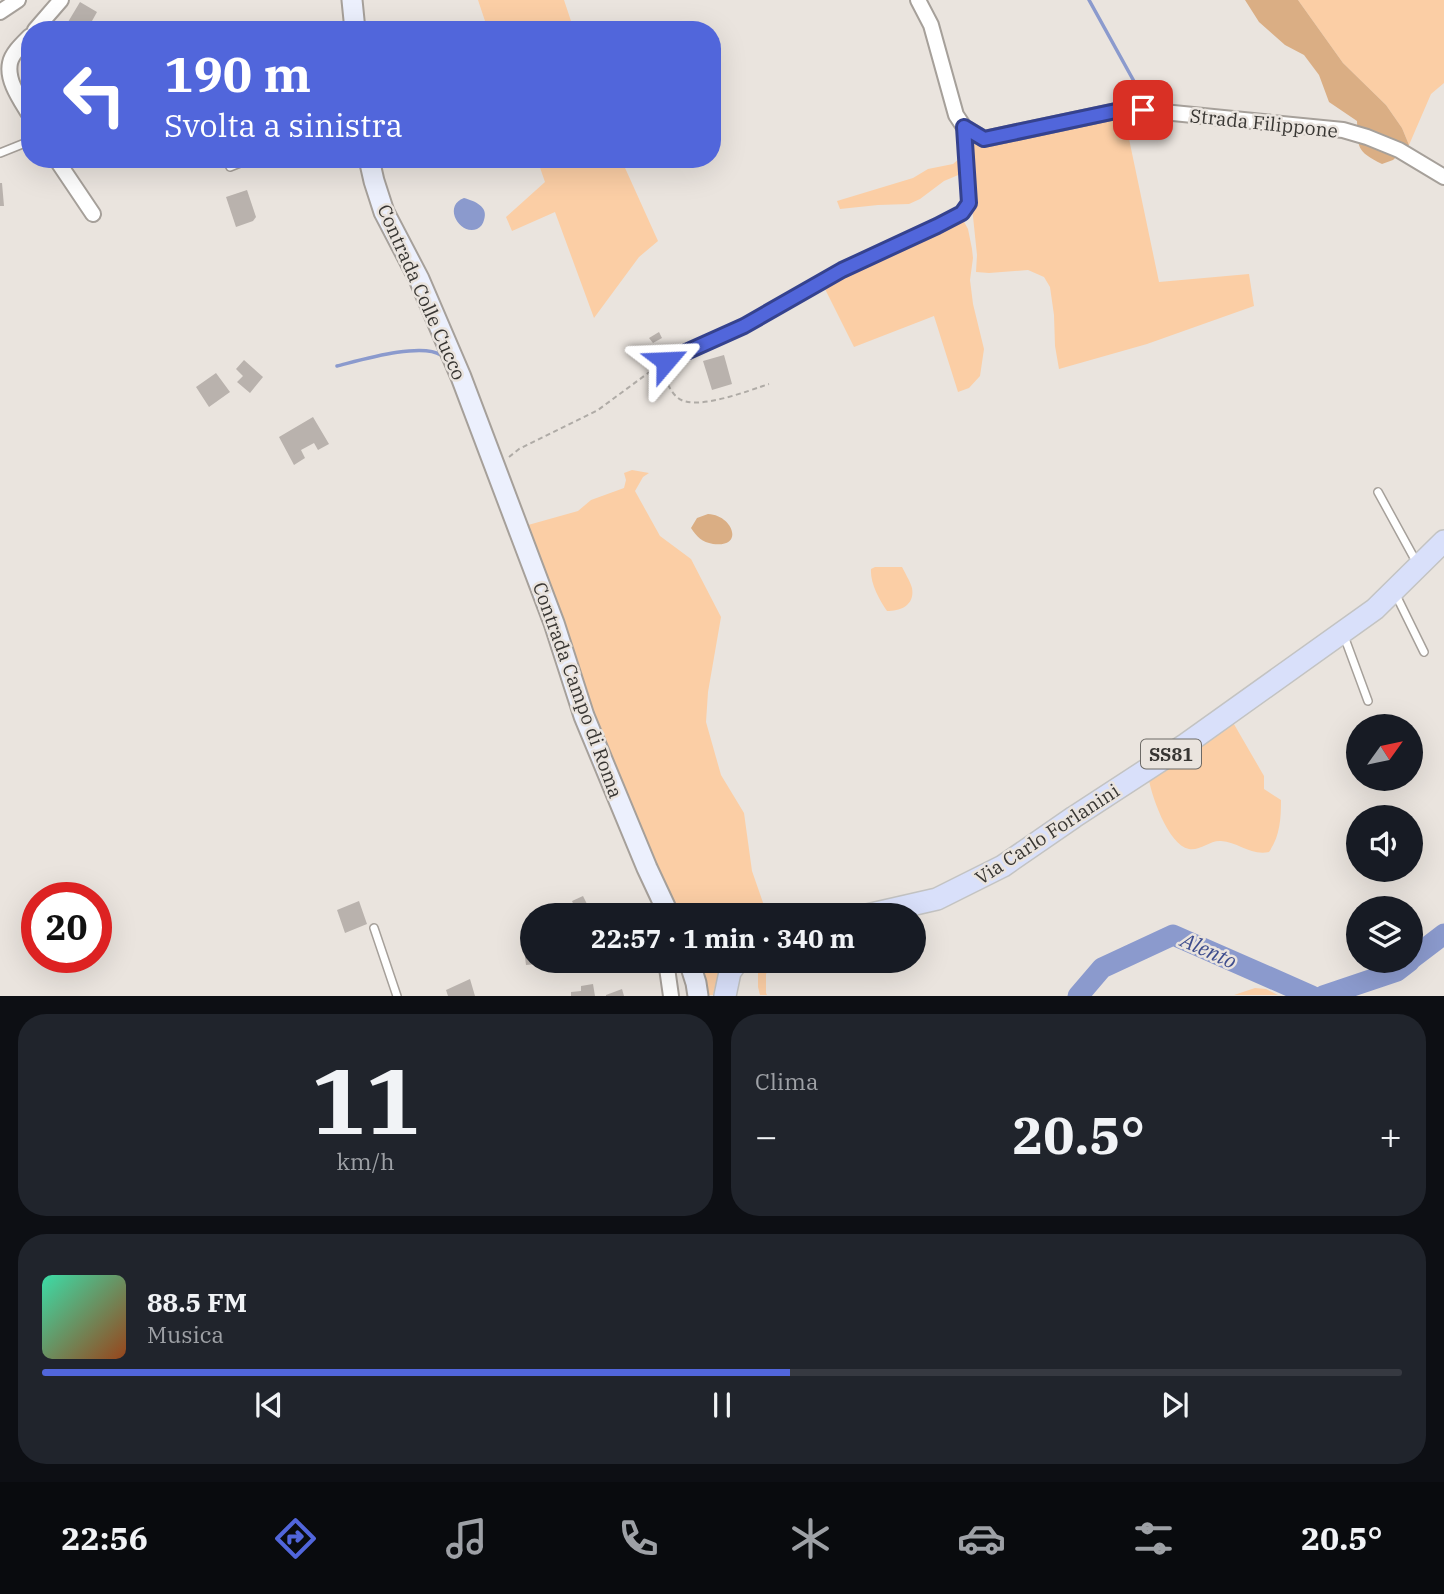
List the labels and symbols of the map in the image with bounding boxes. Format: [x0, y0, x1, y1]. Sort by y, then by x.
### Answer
pin [1113, 80, 1173, 140]
street label: Strada Filippone [1189, 103, 1339, 143]
street label: Contrada Colle Cucco [372, 200, 472, 384]
position arrow [629, 324, 703, 398]
street label: Contrada Campo di Roma [528, 579, 628, 801]
north arrow [1346, 714, 1423, 791]
road number: SS81 [1141, 740, 1201, 768]
street label: Via Carlo Forlanini [970, 778, 1124, 890]
speed limit sign: 20 [21, 882, 112, 973]
water label: Alento [1175, 925, 1241, 975]

